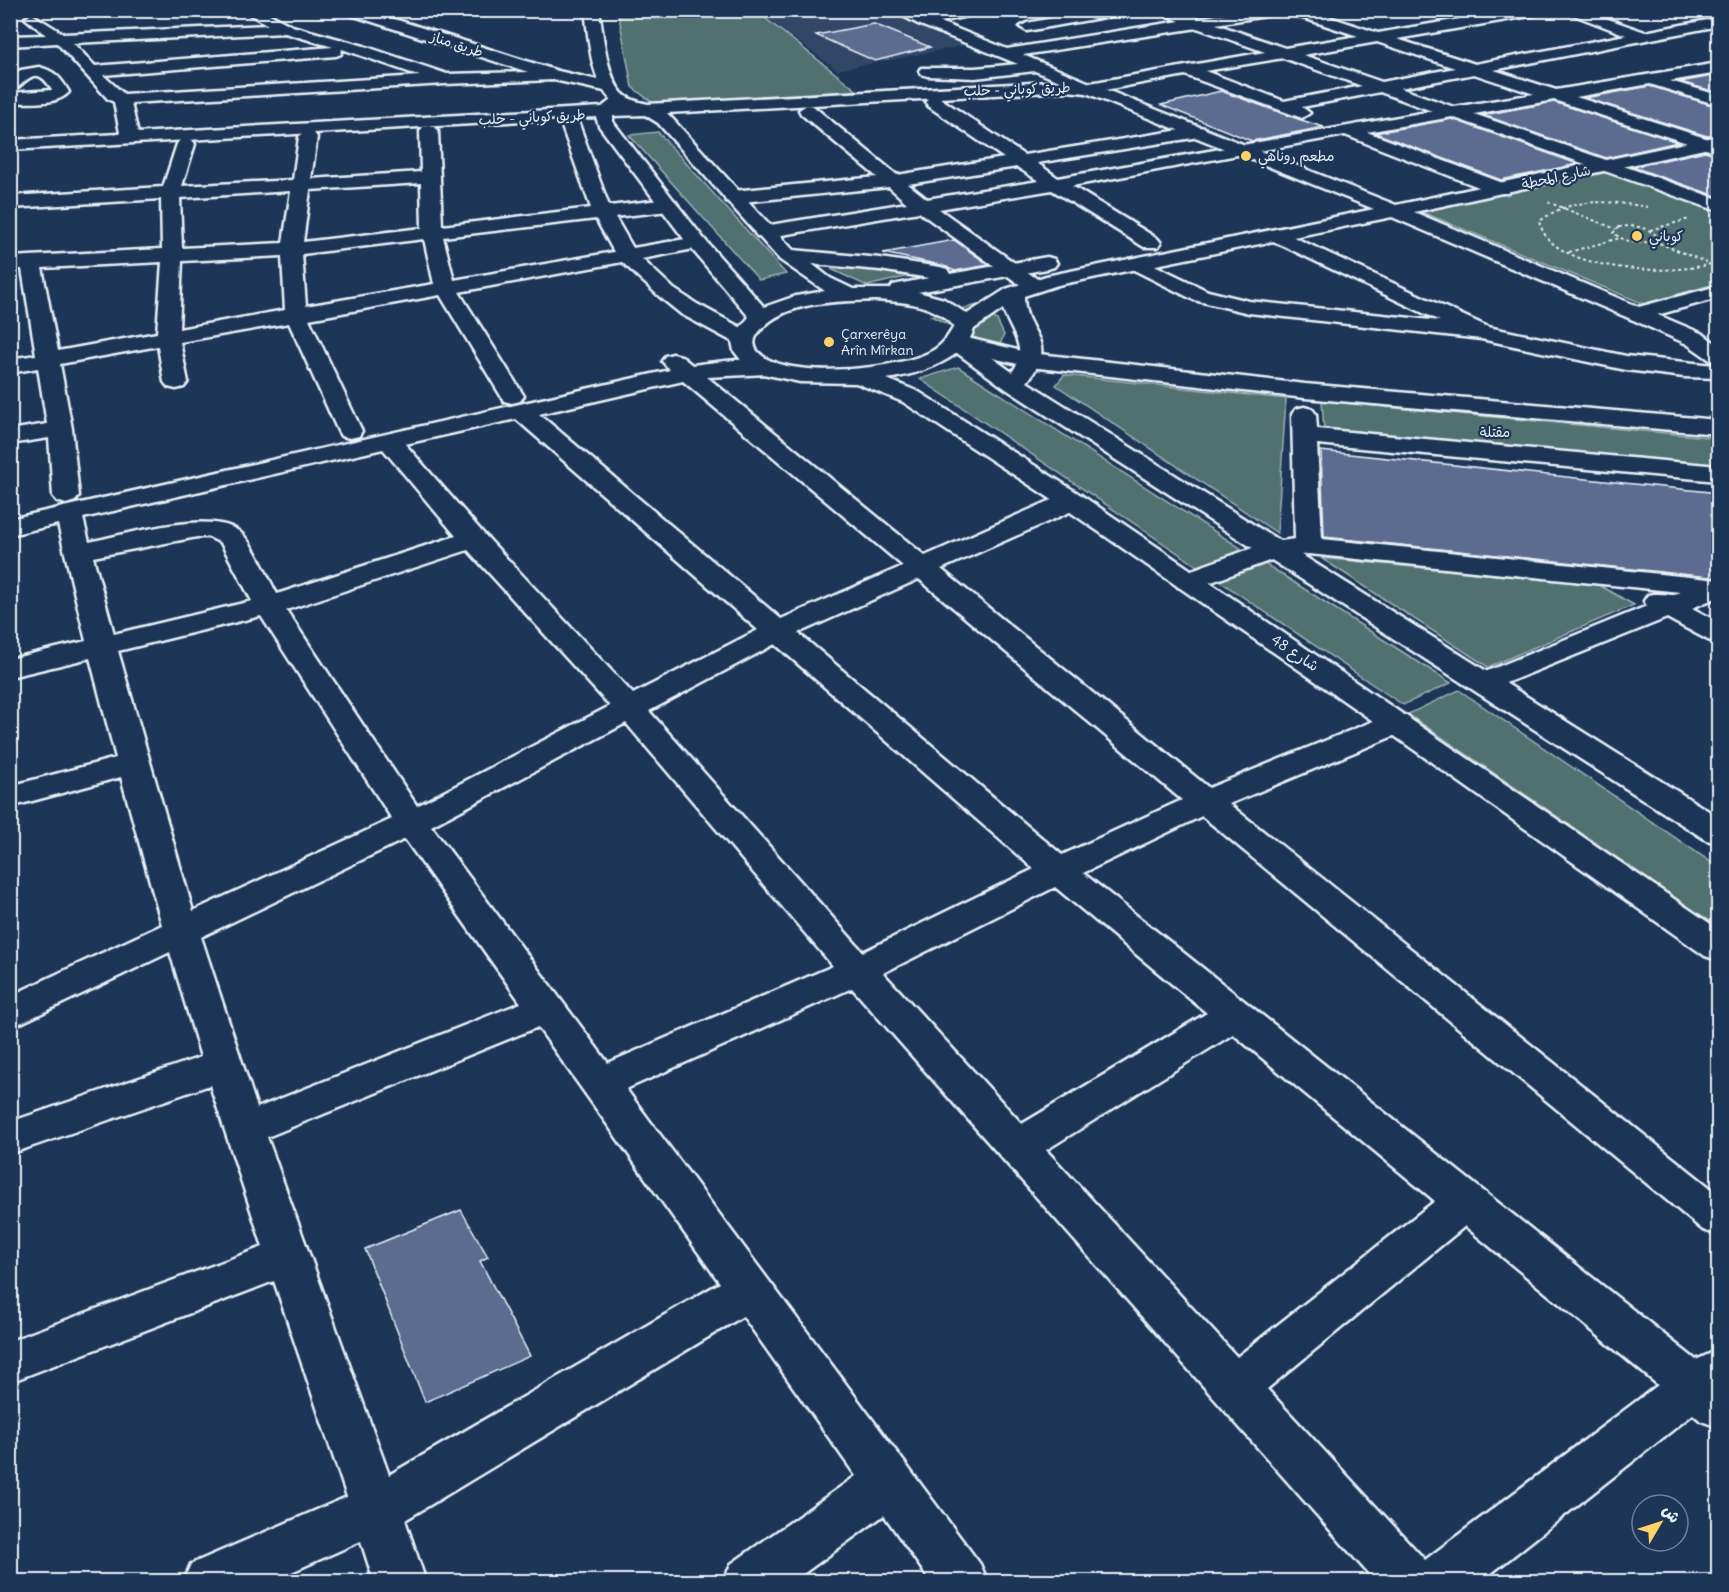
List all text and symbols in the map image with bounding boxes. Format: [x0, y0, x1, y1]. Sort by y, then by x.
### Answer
street label: طريق مناز [427, 27, 486, 61]
street label: طريق كوباني - حلب [963, 78, 1071, 104]
street label: طريق كوباني - حلب [478, 105, 586, 133]
place label: مطعم روناهي [1258, 147, 1335, 169]
marker: مطعم روناهي [1239, 149, 1253, 163]
street label: شارع المحطة [1520, 161, 1592, 194]
place label: كوباني [1649, 227, 1683, 249]
marker: كوباني [1630, 229, 1644, 243]
place label: Çarxerêya Arîn Mîrkan [841, 325, 914, 359]
marker: Çarxerêya Arîn Mîrkan [822, 335, 836, 349]
district label: مقتلة [1480, 423, 1510, 441]
street label: 48 شارع [1267, 630, 1323, 676]
north arrow [1630, 1493, 1690, 1553]
text: ش [1658, 1500, 1685, 1527]

